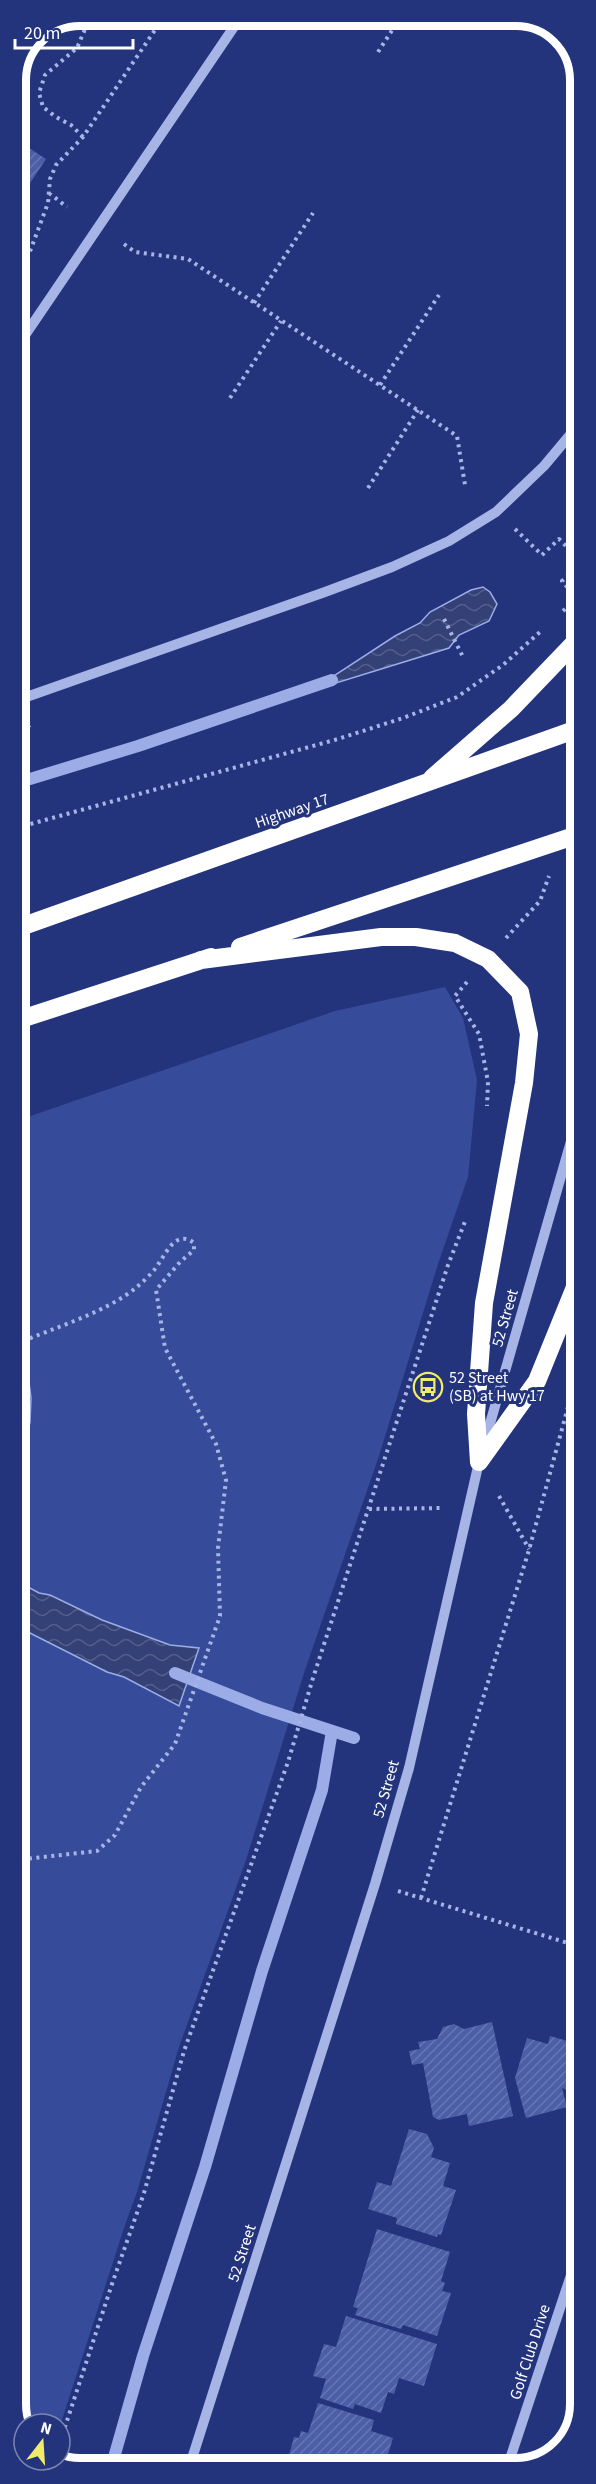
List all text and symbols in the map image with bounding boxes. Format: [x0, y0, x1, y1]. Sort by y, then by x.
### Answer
scale bar [15, 12, 134, 50]
text: 20 m [24, 21, 60, 46]
street label: Highway 17 [252, 788, 332, 834]
street label: 52 Street [486, 1286, 524, 1349]
place label: 52 Street (SB) at Hwy 17 [449, 1367, 545, 1407]
bus stop icon: 52 Street (SB) at Hwy 17 [412, 1371, 444, 1403]
street label: 52 Street [367, 1757, 405, 1820]
street label: 52 Street [222, 2221, 262, 2285]
street label: Golf Club Drive [504, 2301, 556, 2403]
north arrow [12, 2412, 72, 2472]
text: N [38, 2417, 54, 2441]

